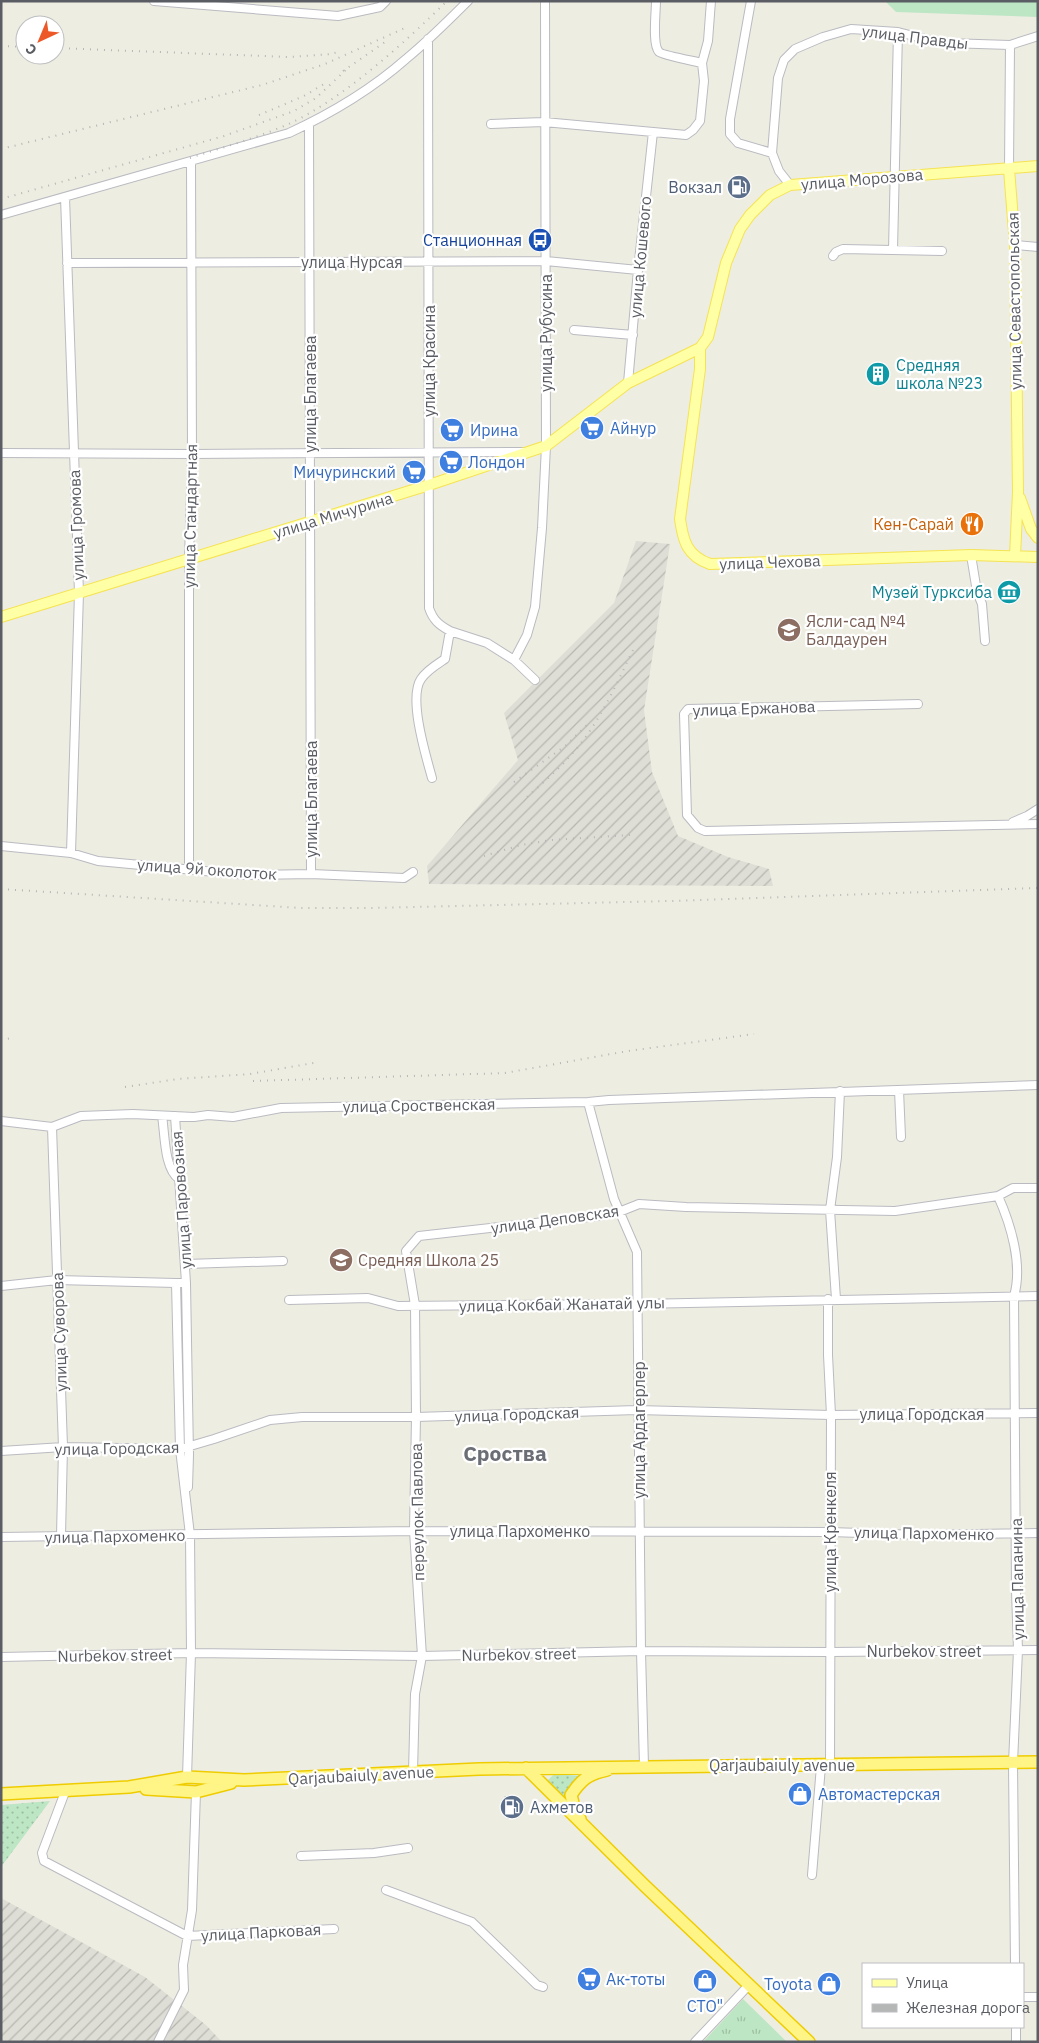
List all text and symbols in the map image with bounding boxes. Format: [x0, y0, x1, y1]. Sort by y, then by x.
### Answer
north arrow [15, 15, 65, 65]
street label: улица Правды [861, 21, 969, 53]
text: С [21, 40, 41, 59]
street label: улица Морозова [800, 164, 924, 194]
fuel station icon: Вокзал [726, 174, 752, 200]
place label: Вокзал [668, 177, 722, 197]
street label: улица Кошевого [625, 195, 655, 319]
street label: улица Севастопольская [1002, 212, 1026, 390]
bus stop icon: Станционная [527, 227, 553, 253]
place label: Станционная [423, 230, 522, 250]
street label: улица Нурсая [301, 252, 403, 272]
street label: улица Рубусина [536, 273, 556, 392]
street label: улица Красина [419, 305, 439, 417]
street label: улица Благаева [300, 335, 320, 453]
place label: Средняя школа №23 [896, 355, 983, 393]
building icon: Средняя школа №23 [865, 361, 891, 387]
supermarket icon: Айнур [579, 415, 605, 441]
supermarket icon: Ирина [439, 417, 465, 443]
place label: Айнур [610, 418, 656, 438]
place label: Ирина [470, 420, 518, 440]
street label: улица Стандартная [179, 444, 201, 588]
supermarket icon: Лондон [438, 449, 464, 475]
place label: Лондон [468, 452, 525, 472]
supermarket icon: Мичуринский [401, 459, 427, 485]
place label: Мичуринский [293, 462, 396, 482]
street label: улица Громова [64, 469, 88, 581]
street label: улица Мичурина [271, 487, 396, 543]
restaurant icon: Кен-Сарай [959, 511, 985, 537]
place label: Кен-Сарай [873, 514, 954, 534]
street label: улица Чехова [719, 550, 821, 574]
museum icon: Музей Турксиба [996, 579, 1022, 605]
place label: Музей Турксиба [872, 582, 992, 602]
place label: Ясли-сад №4 Балдаурен [806, 611, 906, 649]
school or university icon: Ясли-сад №4 Балдаурен [776, 617, 802, 643]
street label: улица Ержанова [692, 696, 816, 720]
street label: улица Благаева [301, 740, 321, 858]
street label: улица 9й околоток [136, 854, 278, 884]
street label: улица Сроственская [342, 1094, 496, 1116]
street label: улица Паровозная [166, 1130, 196, 1270]
street label: улица Деповская [490, 1200, 620, 1238]
school or university icon: Средняя Школа 25 [328, 1247, 354, 1273]
place label: Средняя Школа 25 [358, 1250, 499, 1270]
street label: улица Суворова [47, 1271, 71, 1392]
street label: улица Кокбай Жанатай улы [459, 1292, 665, 1316]
street label: улица Ардагерлер [629, 1361, 649, 1499]
street label: улица Городская [454, 1402, 580, 1426]
street label: улица Городская [860, 1404, 985, 1424]
street label: улица Городская [54, 1437, 180, 1459]
district label: Сроства [463, 1439, 547, 1467]
street label: переулок Павлова [406, 1442, 428, 1581]
street label: улица Кренкеля [820, 1471, 840, 1593]
street label: улица Папанина [1006, 1517, 1028, 1640]
street label: улица Пархоменко [450, 1521, 590, 1541]
street label: улица Пархоменко [854, 1522, 994, 1544]
street label: улица Пархоменко [45, 1525, 185, 1547]
street label: Nurbekov street [866, 1641, 982, 1661]
street label: Nurbekov street [461, 1643, 577, 1665]
street label: Nurbekov street [57, 1644, 173, 1666]
street label: Qarjaubaiuly avenue [709, 1755, 855, 1775]
street label: Qarjaubaiuly avenue [287, 1761, 435, 1789]
shop icon: Автомастерская [787, 1781, 813, 1807]
place label: Автомастерская [818, 1784, 940, 1804]
fuel station icon: Ахметов [499, 1794, 525, 1820]
place label: Ахметов [530, 1797, 593, 1817]
street label: улица Парковая [200, 1919, 322, 1945]
legend [862, 1963, 1024, 2028]
supermarket icon: Ак-тоты [576, 1966, 602, 1992]
shop icon: СТО" [692, 1968, 718, 1994]
place label: Ак-тоты [606, 1969, 665, 1989]
shop icon: Toyota [816, 1971, 842, 1997]
text: Улица [906, 1973, 948, 1992]
place label: Toyota [764, 1974, 812, 1994]
place label: СТО" [687, 1996, 723, 2016]
text: Железная дорога [906, 1998, 1030, 2017]

